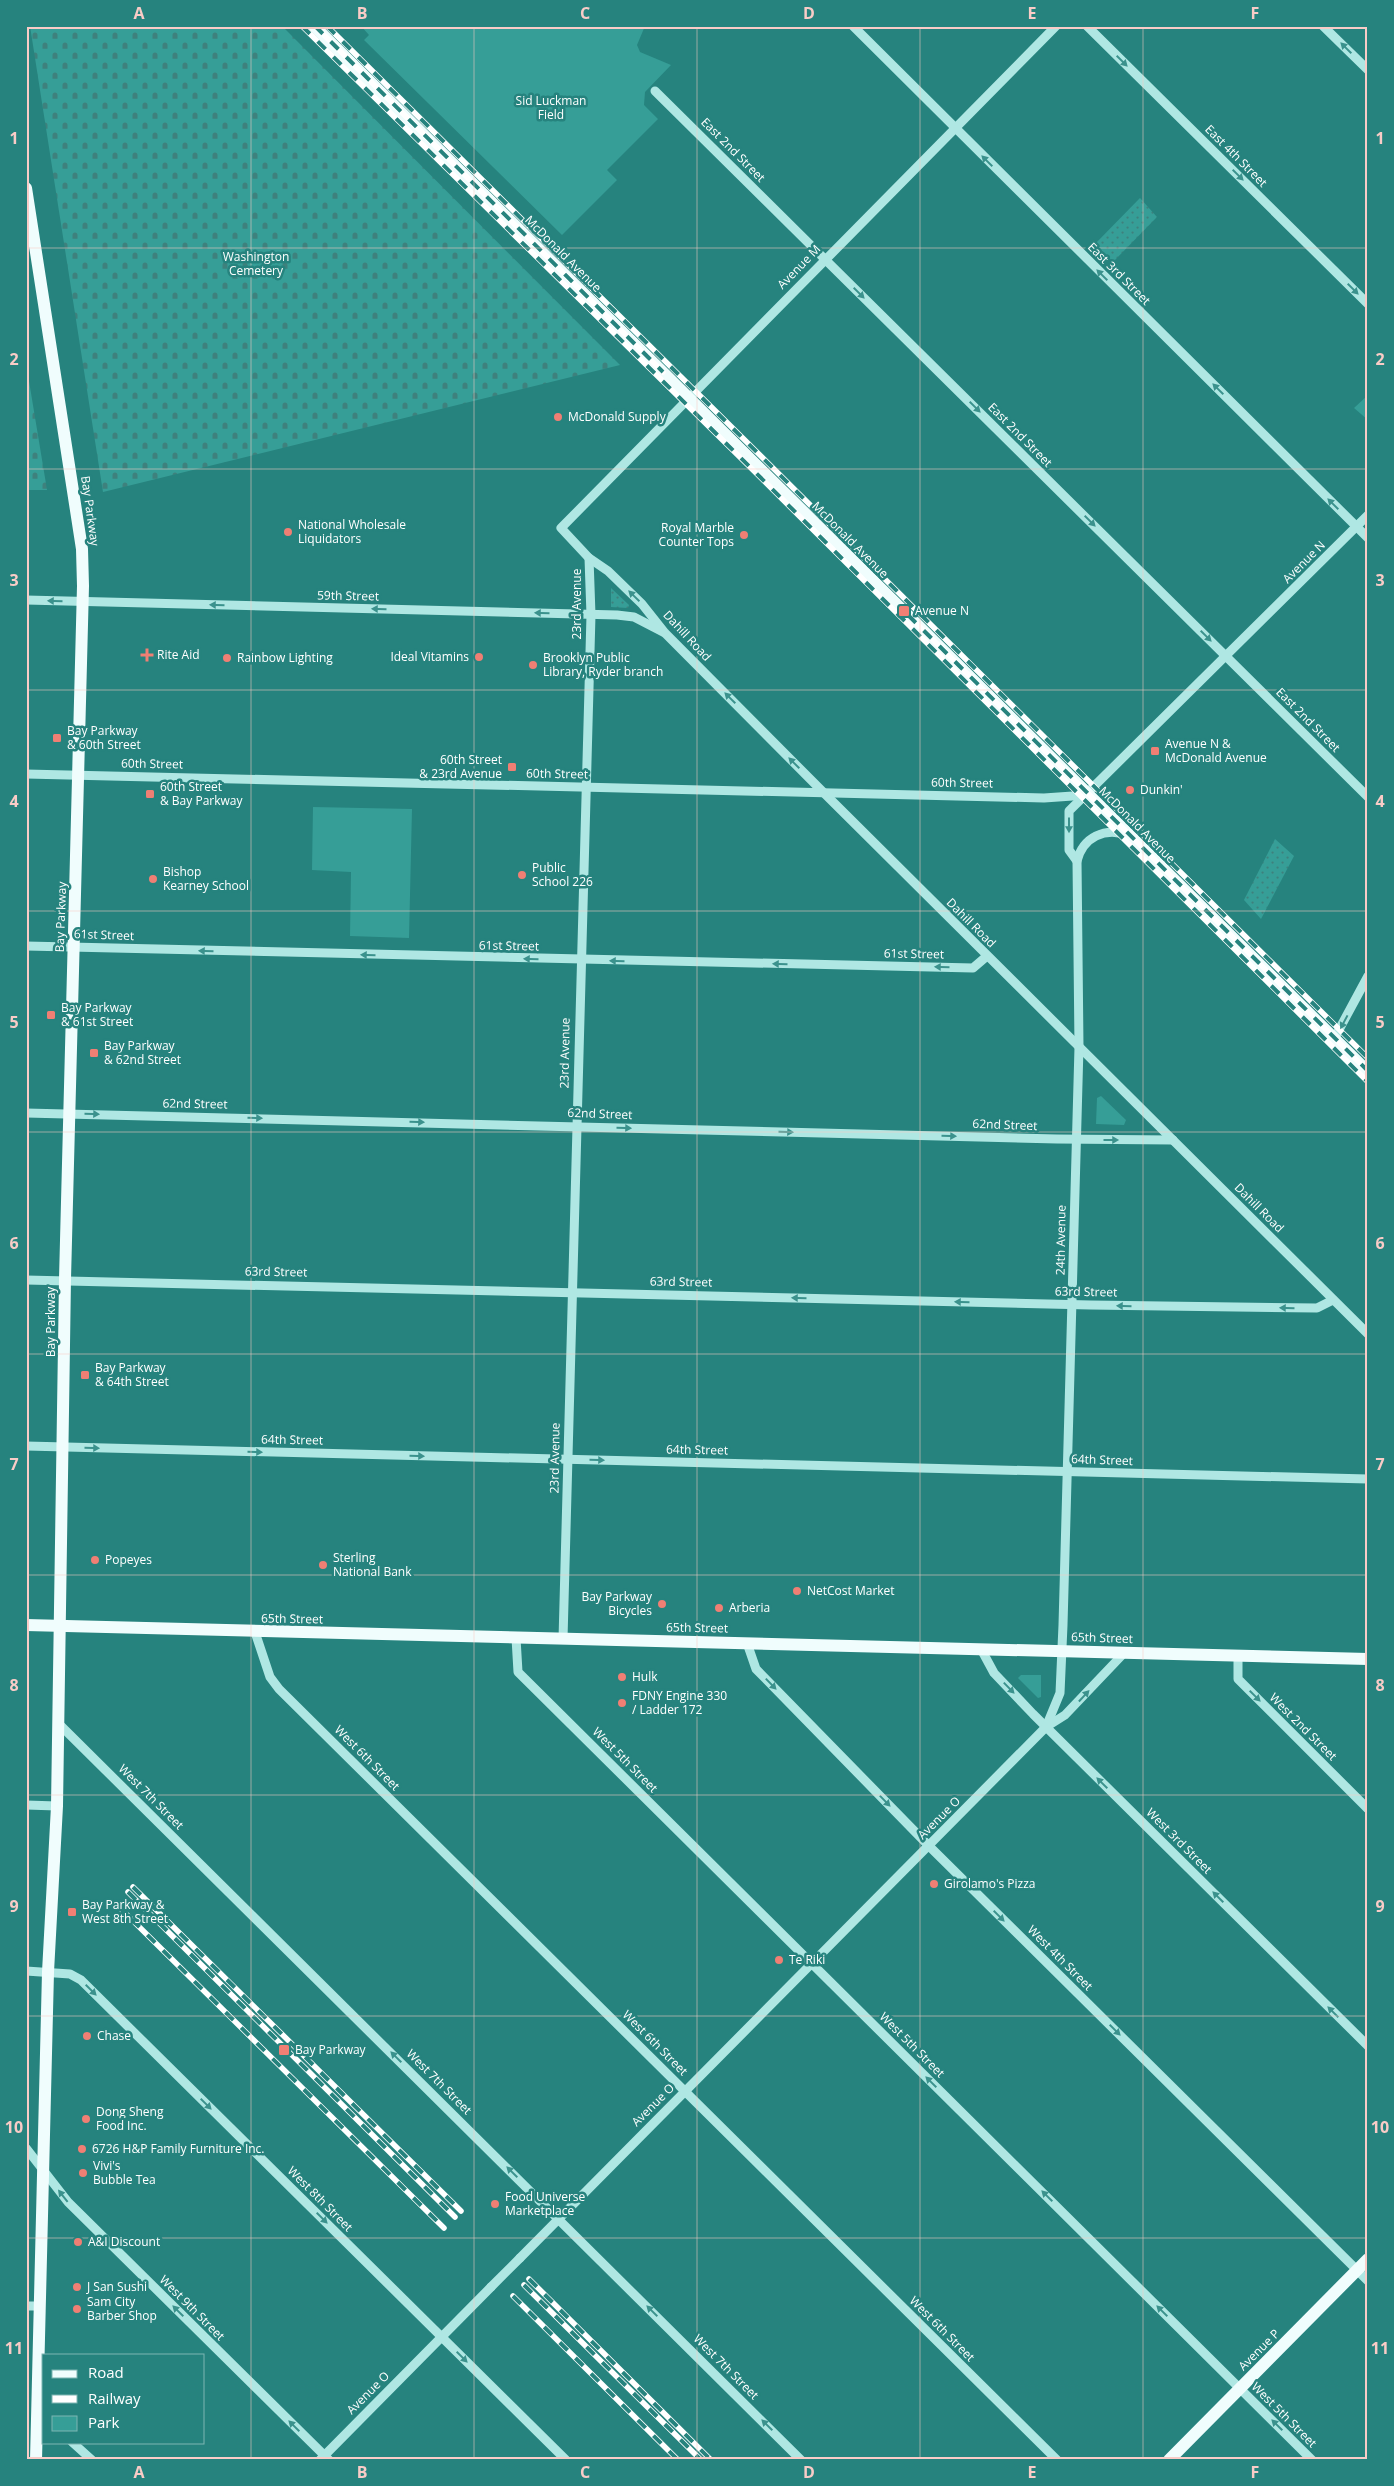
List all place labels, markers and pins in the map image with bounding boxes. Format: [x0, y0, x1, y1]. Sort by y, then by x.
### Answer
place label: McDonald Supply [568, 408, 667, 425]
marker: McDonald Supply [552, 411, 564, 423]
place label: National Wholesale Liquidators [298, 516, 406, 547]
place label: Royal Marble Counter Tops [659, 519, 734, 550]
marker: National Wholesale Liquidators [282, 526, 294, 538]
marker: Royal Marble Counter Tops [738, 529, 750, 541]
place label: Avenue N [915, 602, 969, 619]
marker: Avenue N [897, 604, 911, 618]
place label: Rite Aid [157, 646, 200, 663]
place label: Ideal Vitamins [390, 648, 469, 665]
marker: Rite Aid [141, 649, 153, 661]
place label: Rainbow Lighting [237, 649, 333, 666]
place label: Brooklyn Public Library, Ryder branch [543, 649, 663, 680]
marker: Ideal Vitamins [473, 651, 485, 663]
marker: Rainbow Lighting [221, 652, 233, 664]
marker: Brooklyn Public Library, Ryder branch [527, 659, 539, 671]
place label: Bay Parkway & 60th Street [67, 722, 141, 753]
marker: Bay Parkway & 60th Street [51, 732, 63, 744]
place label: Avenue N & McDonald Avenue [1165, 735, 1267, 766]
marker: Avenue N & McDonald Avenue [1149, 745, 1161, 757]
place label: 60th Street & 23rd Avenue [419, 751, 502, 782]
marker: 60th Street & 23rd Avenue [506, 761, 518, 773]
place label: 60th Street & Bay Parkway [160, 778, 243, 809]
place label: Dunkin' [1140, 781, 1183, 798]
marker: Dunkin' [1124, 784, 1136, 796]
marker: 60th Street & Bay Parkway [144, 788, 156, 800]
place label: Public School 226 [532, 859, 593, 890]
place label: Bishop Kearney School [163, 863, 249, 894]
marker: Public School 226 [516, 869, 528, 881]
marker: Bishop Kearney School [147, 873, 159, 885]
place label: Bay Parkway & 61st Street [61, 999, 133, 1030]
marker: Bay Parkway & 61st Street [45, 1009, 57, 1021]
place label: Bay Parkway & 62nd Street [104, 1037, 181, 1068]
marker: Bay Parkway & 62nd Street [88, 1047, 100, 1059]
place label: Bay Parkway & 64th Street [95, 1359, 169, 1390]
marker: Bay Parkway & 64th Street [79, 1369, 91, 1381]
place label: Sterling National Bank [333, 1549, 412, 1580]
place label: Popeyes [105, 1551, 152, 1568]
marker: Popeyes [89, 1554, 101, 1566]
marker: Sterling National Bank [317, 1559, 329, 1571]
place label: NetCost Market [807, 1582, 895, 1599]
marker: NetCost Market [791, 1585, 803, 1597]
place label: Bay Parkway Bicycles [581, 1588, 653, 1619]
marker: Bay Parkway Bicycles [656, 1598, 668, 1610]
place label: Arberia [729, 1599, 770, 1616]
marker: Arberia [713, 1602, 725, 1614]
place label: Hulk [632, 1668, 658, 1685]
marker: Hulk [616, 1671, 628, 1683]
place label: FDNY Engine 330 / Ladder 172 [632, 1687, 727, 1718]
marker: FDNY Engine 330 / Ladder 172 [616, 1697, 628, 1709]
place label: Girolamo's Pizza [944, 1875, 1036, 1892]
marker: Girolamo's Pizza [928, 1878, 940, 1890]
place label: Bay Parkway & West 8th Street [82, 1896, 168, 1927]
marker: Bay Parkway & West 8th Street [66, 1906, 78, 1918]
place label: Te Riki [789, 1951, 825, 1968]
marker: Te Riki [773, 1954, 785, 1966]
place label: Chase [97, 2027, 131, 2044]
marker: Chase [81, 2030, 93, 2042]
place label: Bay Parkway [295, 2041, 367, 2058]
marker: Bay Parkway [277, 2043, 291, 2057]
place label: Dong Sheng Food Inc. [96, 2103, 164, 2134]
marker: Dong Sheng Food Inc. [80, 2113, 92, 2125]
place label: 6726 H&P Family Furniture Inc. [92, 2140, 265, 2157]
marker: 6726 H&P Family Furniture Inc. [76, 2143, 88, 2155]
place label: Vivi's Bubble Tea [93, 2157, 156, 2188]
marker: Vivi's Bubble Tea [77, 2167, 89, 2179]
place label: Food Universe Marketplace [505, 2188, 586, 2219]
marker: Food Universe Marketplace [489, 2198, 501, 2210]
place label: A&I Discount [88, 2233, 160, 2250]
marker: A&I Discount [72, 2236, 84, 2248]
place label: J San Sushi [86, 2278, 147, 2295]
marker: J San Sushi [71, 2281, 83, 2293]
place label: Sam City Barber Shop [87, 2293, 157, 2324]
marker: Sam City Barber Shop [71, 2303, 83, 2315]

